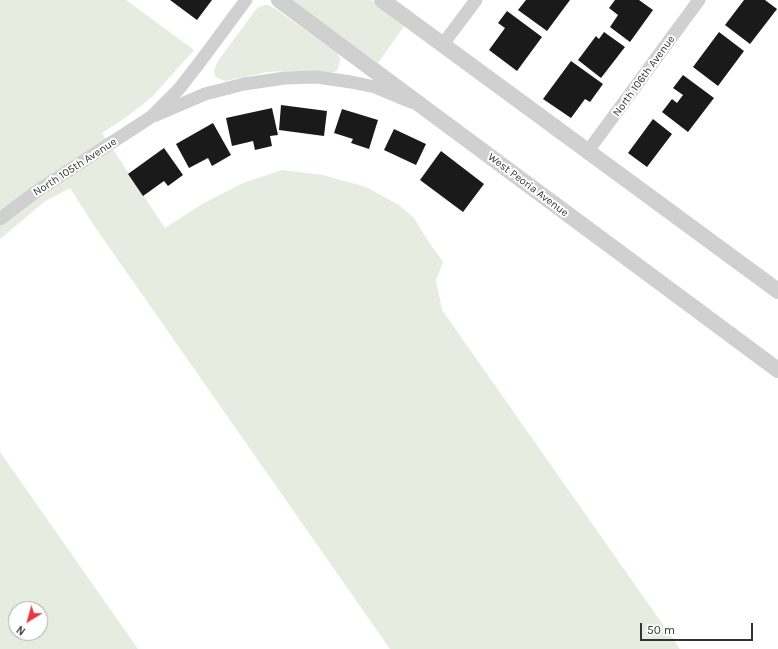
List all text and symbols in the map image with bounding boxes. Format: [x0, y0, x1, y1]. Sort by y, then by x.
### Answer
street label: North 106th Avenue [610, 33, 678, 119]
street label: North 105th Avenue [31, 135, 119, 199]
street label: West Peoria Avenue [485, 150, 571, 220]
north arrow [8, 601, 48, 641]
scale bar [642, 615, 755, 641]
text: N [14, 623, 28, 638]
text: 50 m [647, 623, 675, 637]

